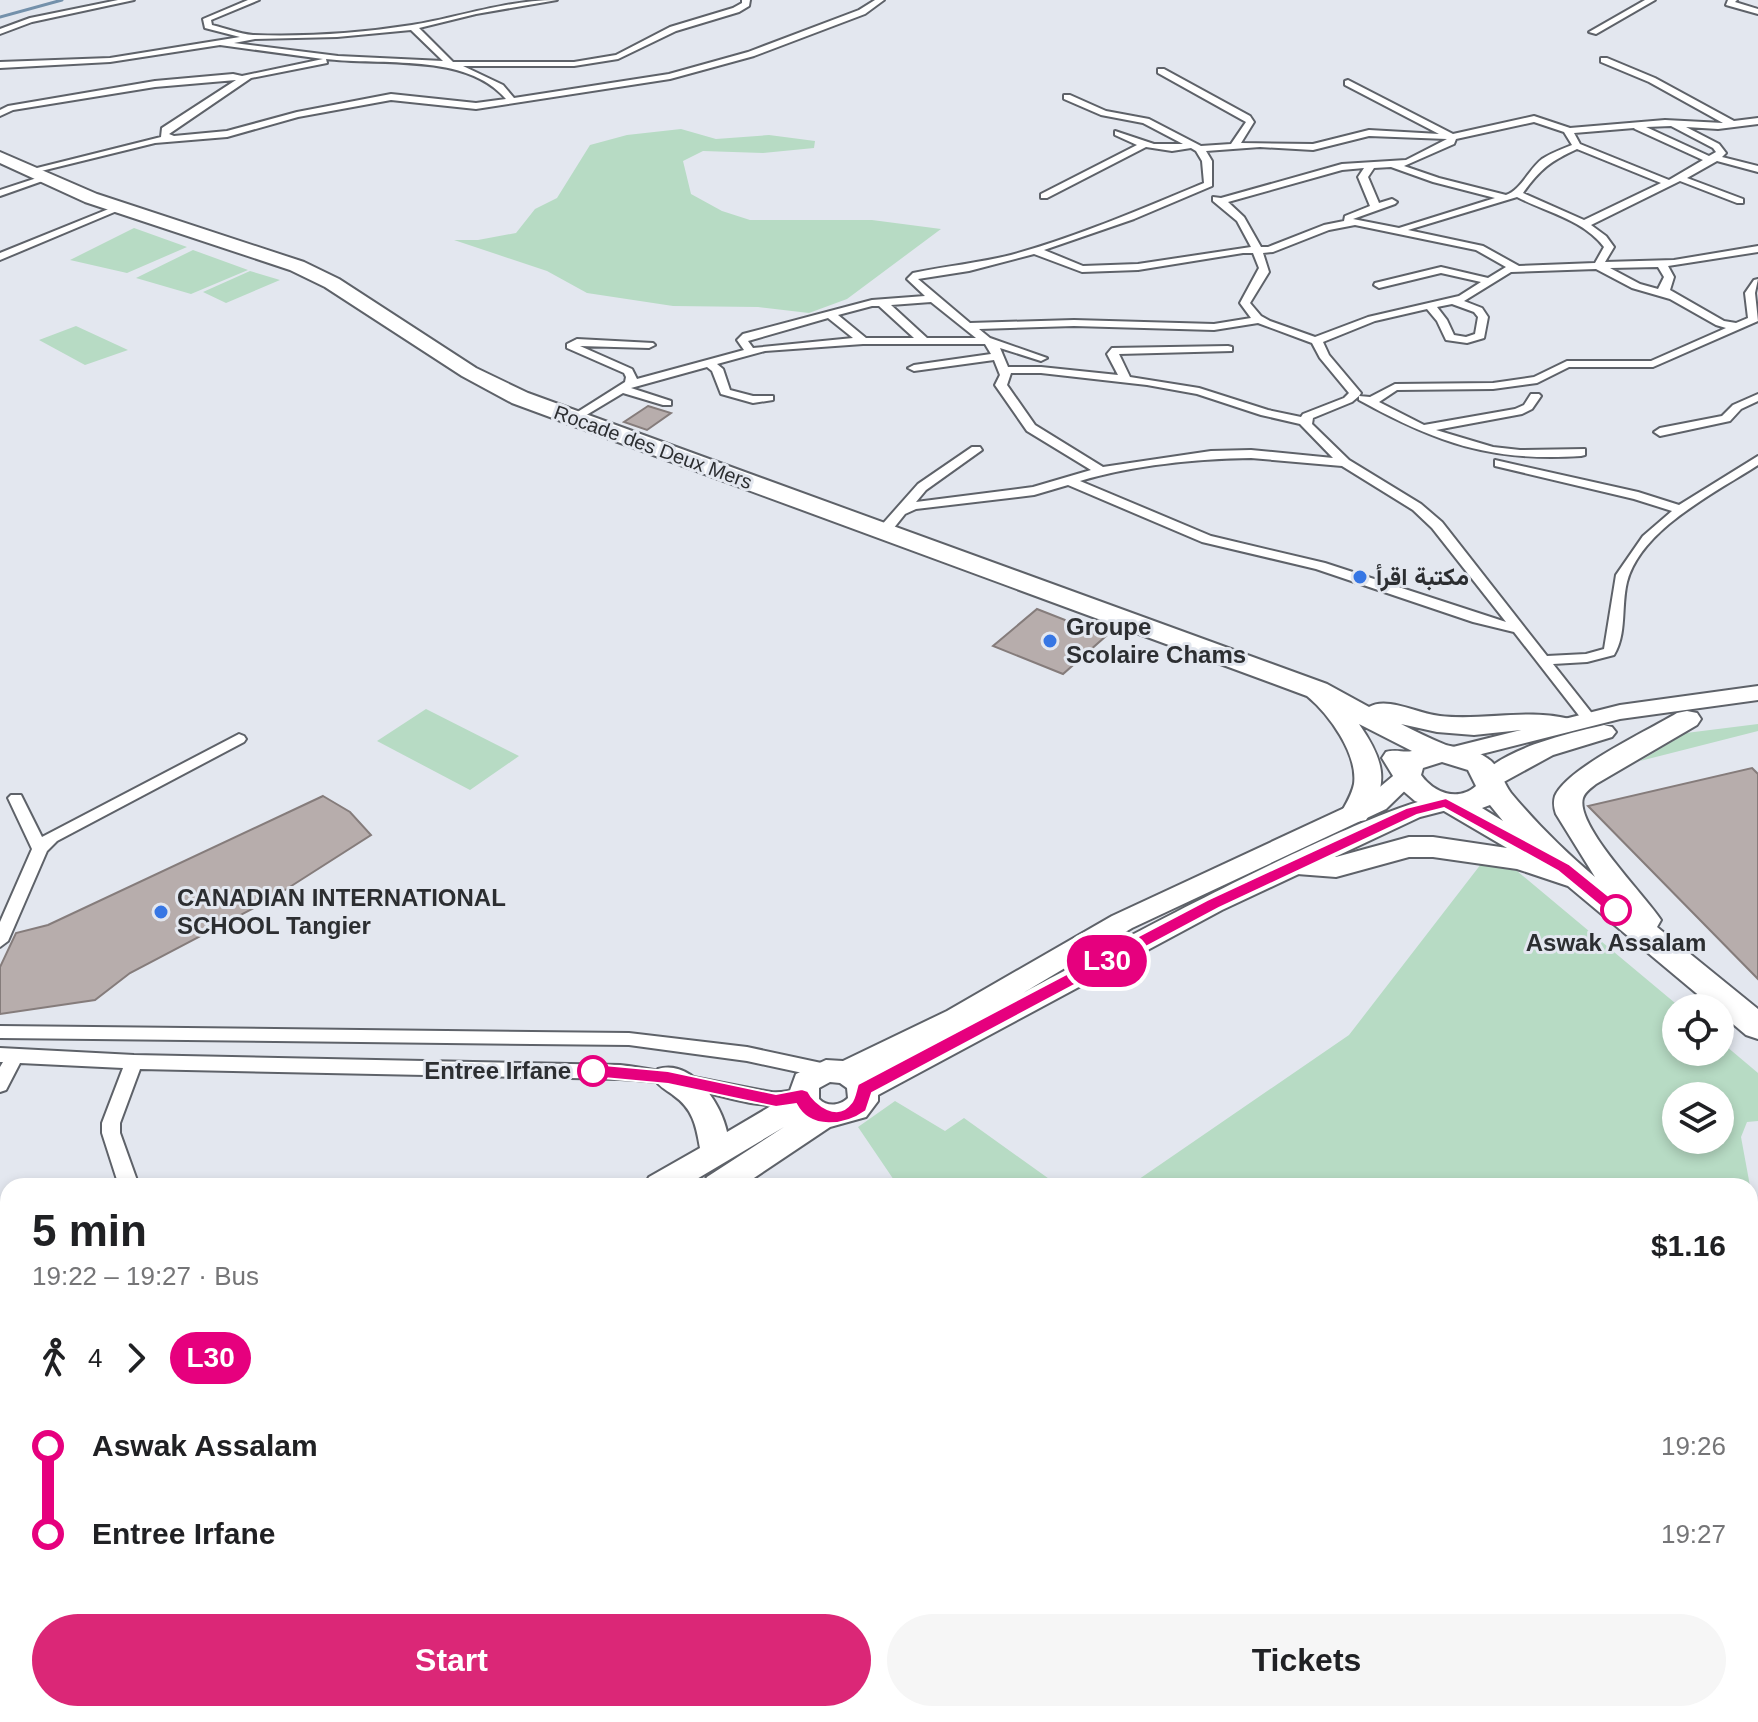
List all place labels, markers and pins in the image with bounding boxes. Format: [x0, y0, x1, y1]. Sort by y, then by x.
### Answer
place label: مكتبة اقرأ [1376, 563, 1469, 592]
marker: مكتبة اقرأ [1351, 568, 1369, 586]
place label: Groupe Scolaire Chams [1066, 613, 1246, 668]
marker: Groupe Scolaire Chams [1041, 632, 1059, 650]
place label: CANADIAN INTERNATIONAL SCHOOL Tangier [177, 884, 506, 939]
marker: Aswak Assalam [1601, 895, 1631, 925]
marker: CANADIAN INTERNATIONAL SCHOOL Tangier [152, 903, 170, 921]
place label: Aswak Assalam [1526, 929, 1706, 956]
marker: Entree Irfane [578, 1056, 608, 1086]
place label: Entree Irfane [424, 1057, 571, 1084]

